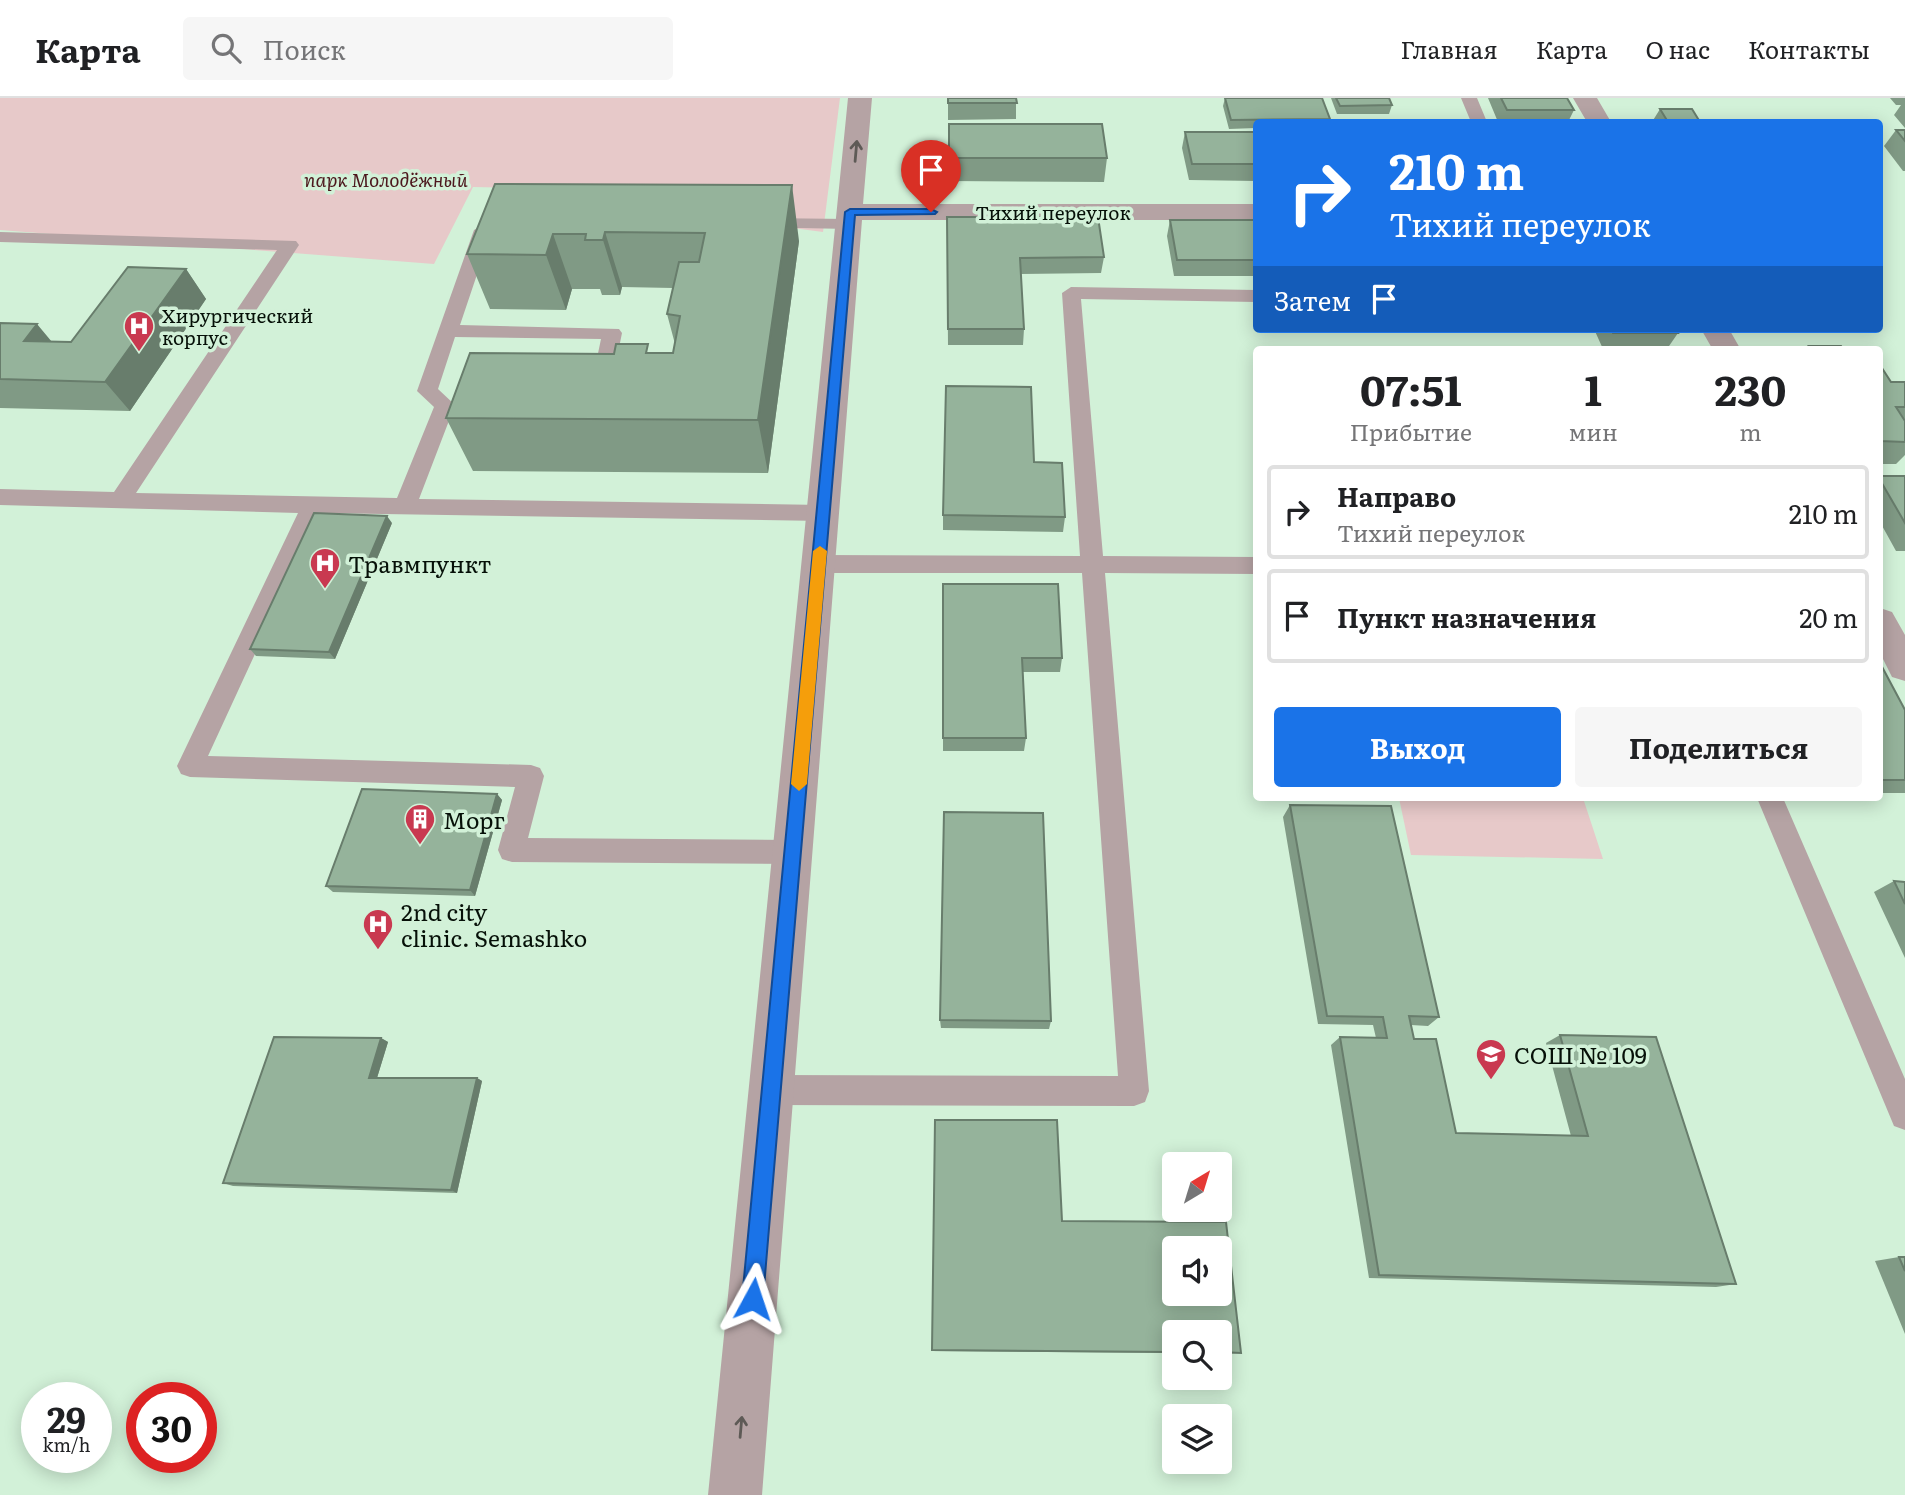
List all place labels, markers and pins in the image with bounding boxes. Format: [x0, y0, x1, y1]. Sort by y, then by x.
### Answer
pin [901, 140, 961, 212]
place label: Хирургический корпус [162, 301, 313, 351]
hospital icon: Хирургический корпус [122, 309, 156, 353]
hospital icon: Травмпункт [308, 546, 342, 590]
place label: Травмпункт [348, 546, 491, 580]
building icon: Морг [403, 802, 437, 846]
place label: Морг [443, 802, 505, 836]
place label: 2nd city clinic. Semashko [401, 894, 587, 954]
hospital icon: 2nd city clinic. Semashko [361, 907, 395, 951]
school or university icon: СОШ № 109 [1474, 1037, 1508, 1081]
place label: СОШ № 109 [1514, 1037, 1647, 1071]

